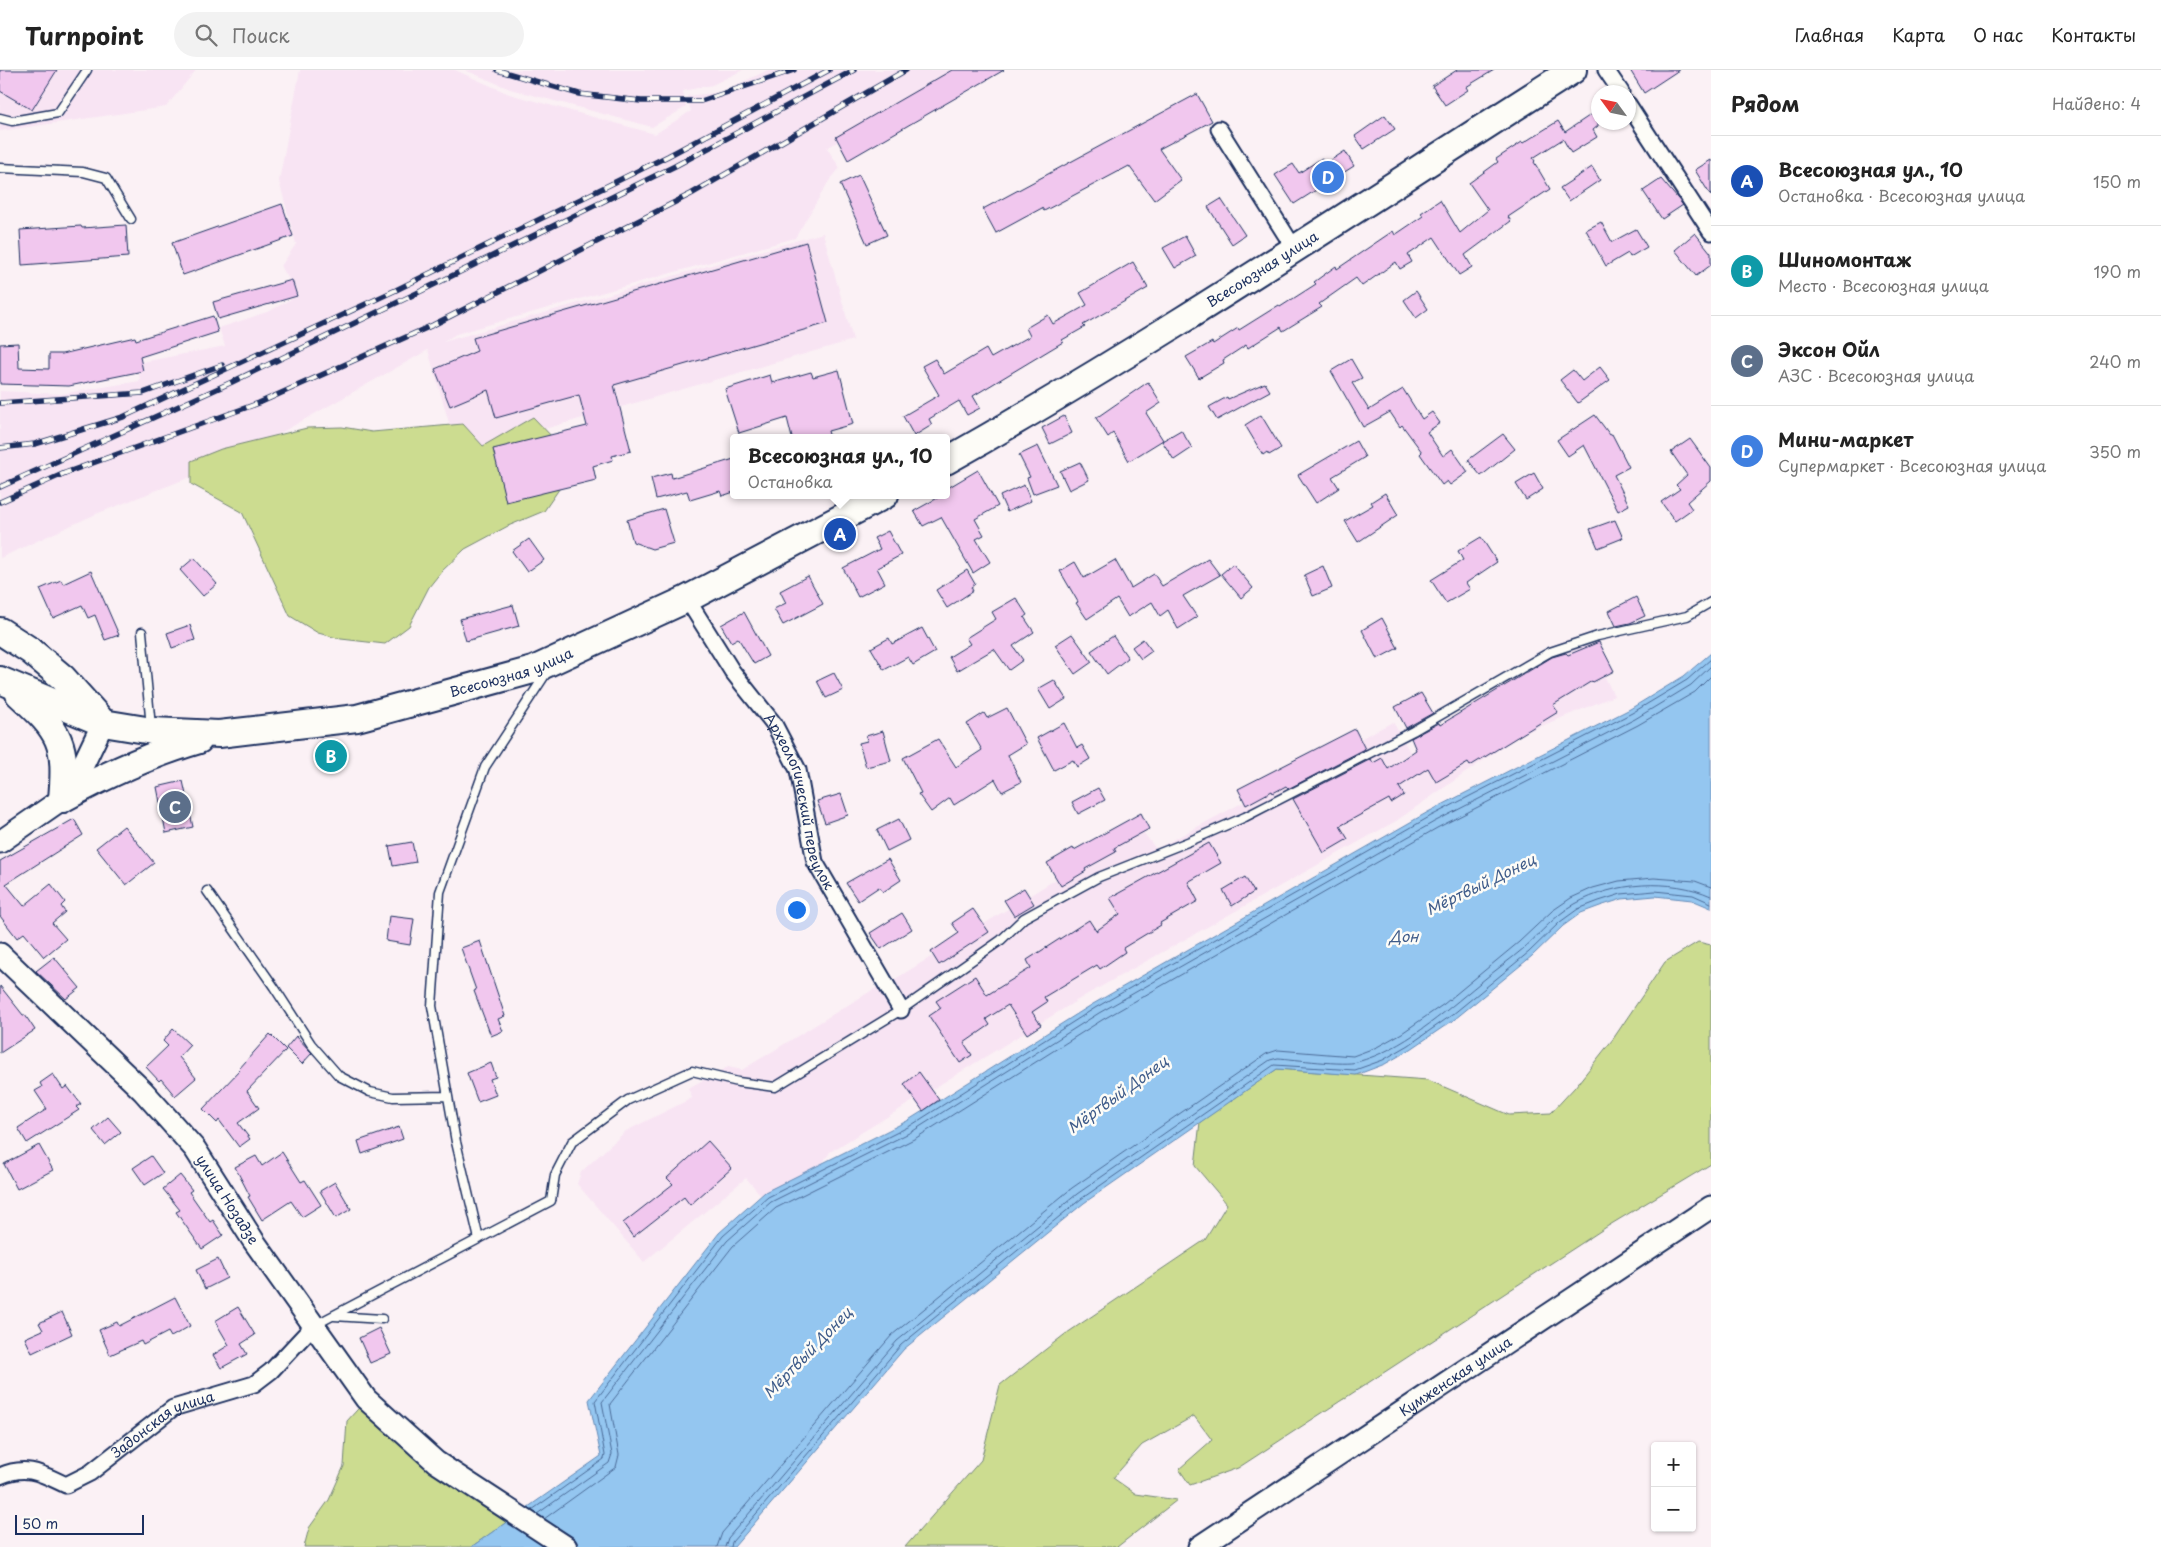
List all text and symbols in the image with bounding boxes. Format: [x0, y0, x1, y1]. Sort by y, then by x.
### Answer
search box [174, 12, 524, 57]
text: Turnpoint [25, 17, 144, 53]
icon: search [192, 21, 220, 49]
text: Поиск [232, 21, 290, 49]
text: Главная [1795, 21, 1864, 48]
text: Карта [1892, 21, 1945, 48]
text: О нас [1973, 21, 2023, 48]
text: Контакты [2051, 21, 2136, 48]
north arrow [1591, 85, 1636, 130]
text: Рядом [1731, 87, 1799, 119]
text: Найдено: 4 [2052, 91, 2141, 115]
text: Всесоюзная ул., 10 [1778, 155, 1963, 183]
pin: D [1312, 158, 1344, 196]
text: A [1741, 169, 1753, 193]
text: 150 m [2093, 169, 2141, 193]
text: Остановка · Всесоюзная улица [1778, 183, 2025, 207]
street label: Всесоюзная улица [1202, 225, 1322, 312]
text: Шиномонтаж [1778, 245, 1911, 273]
text: B [1742, 259, 1752, 283]
text: 190 m [2093, 259, 2141, 283]
text: Место · Всесоюзная улица [1778, 273, 1989, 297]
text: Эксон Ойл [1778, 335, 1880, 363]
text: C [1741, 349, 1753, 373]
text: 240 m [2089, 349, 2141, 373]
text: АЗС · Всесоюзная улица [1778, 363, 1974, 387]
text: Мини-маркет [1778, 425, 1913, 453]
popup [730, 434, 950, 499]
text: D [1741, 439, 1753, 463]
text: 350 m [2089, 439, 2141, 463]
text: Всесоюзная ул., 10 [748, 441, 932, 469]
text: Супермаркет · Всесоюзная улица [1778, 453, 2046, 477]
text: Остановка [748, 469, 833, 493]
pin: A [824, 515, 856, 553]
street label: Всесоюзная улица [447, 642, 576, 702]
street label: Археологический переулок [759, 708, 840, 894]
pin: B [315, 737, 347, 775]
pin: C [159, 788, 191, 826]
water label: Мёртвый Донец [1422, 847, 1539, 920]
your location [784, 897, 810, 923]
water label: Дон [1388, 924, 1420, 947]
water label: Мёртвый Донец [1062, 1049, 1173, 1138]
street label: улица Нозадзе [191, 1150, 264, 1249]
water label: Мёртвый Донец [757, 1301, 857, 1403]
street label: Кумженская улица [1395, 1331, 1516, 1421]
street label: Задонская улица [106, 1385, 217, 1463]
map controls [1651, 1442, 1696, 1532]
button: + [1651, 1442, 1696, 1487]
button: − [1651, 1487, 1696, 1532]
scale bar [15, 1512, 144, 1535]
text: 50 m [22, 1513, 58, 1534]

